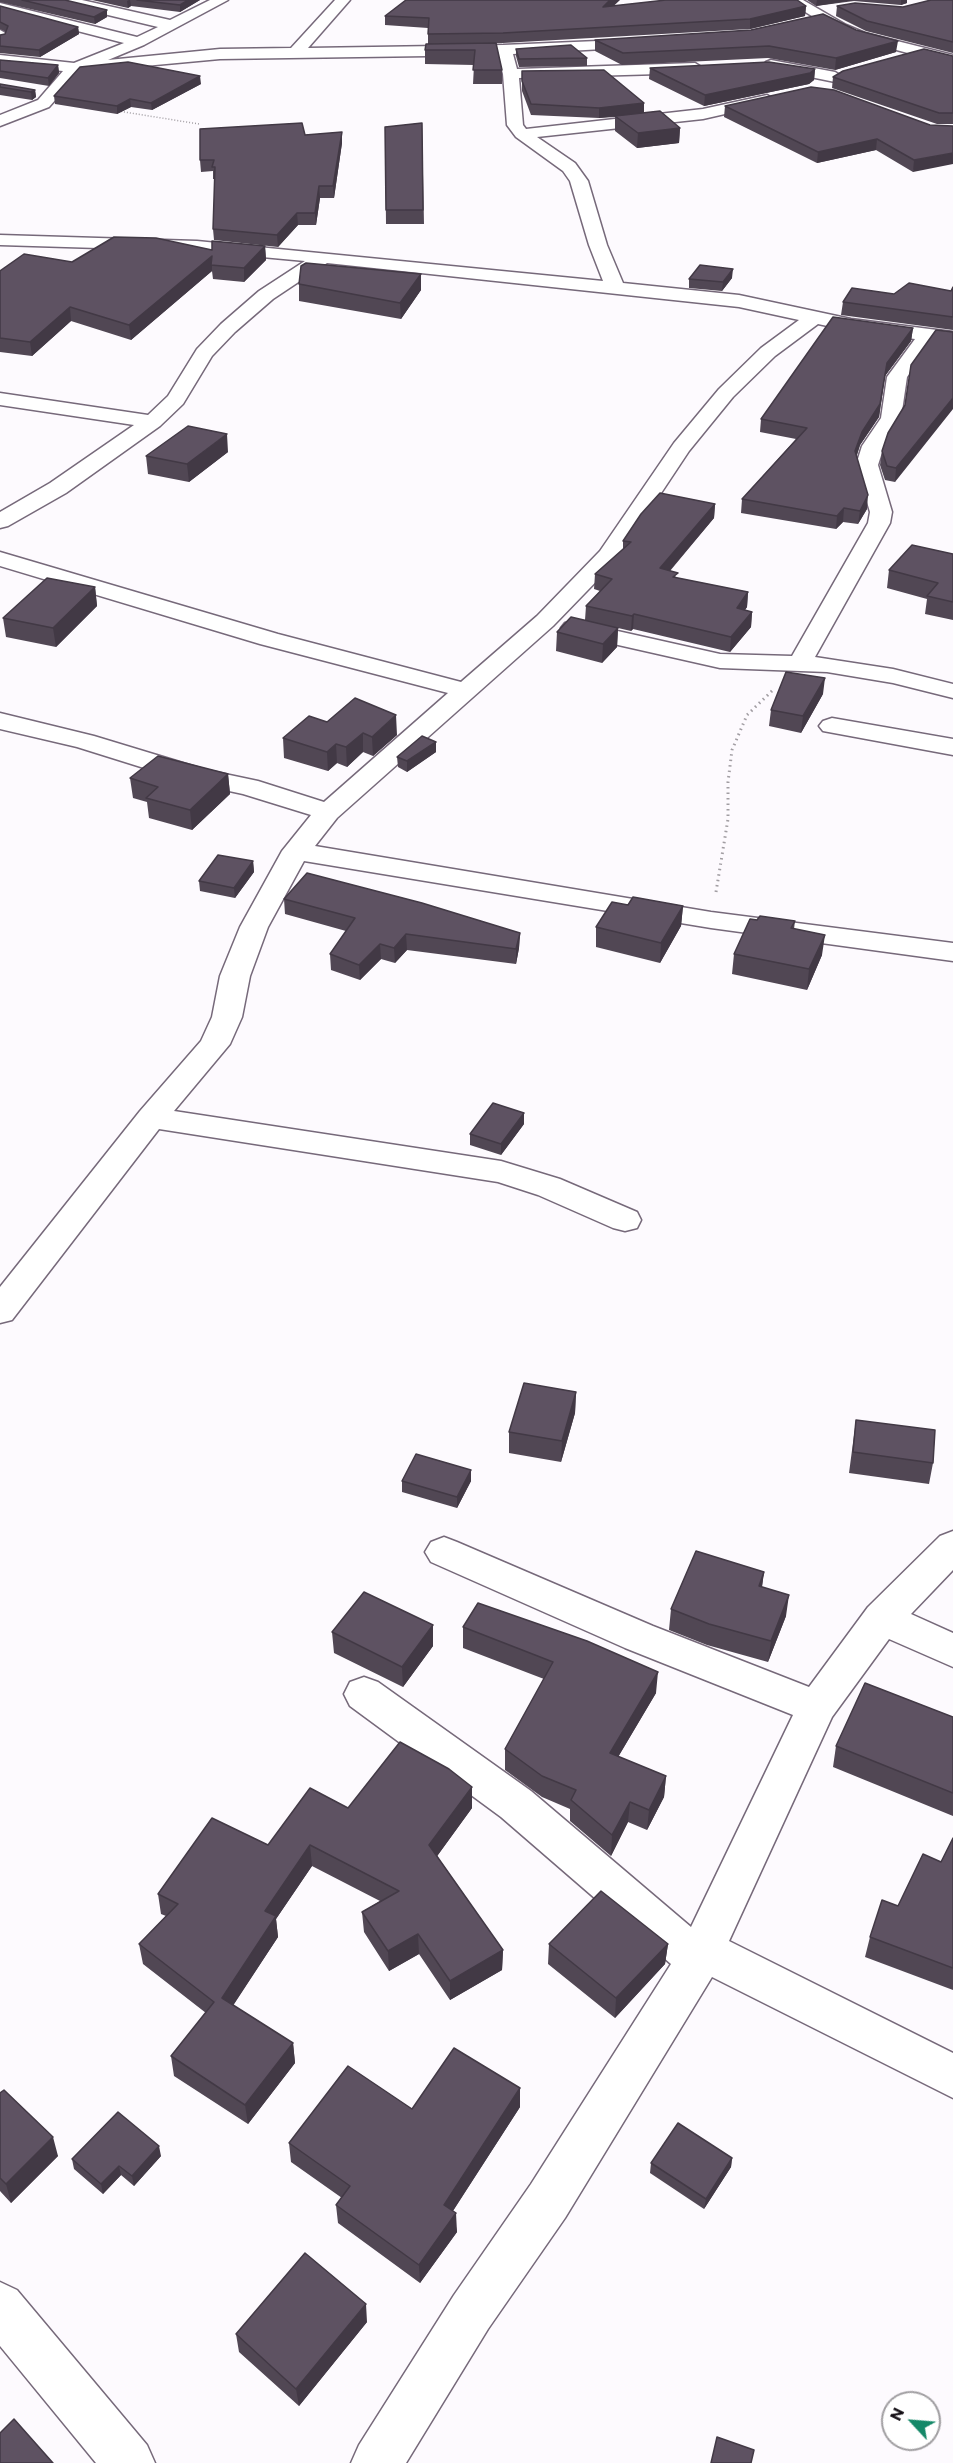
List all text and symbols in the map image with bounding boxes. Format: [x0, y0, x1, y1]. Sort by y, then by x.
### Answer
north arrow [881, 2391, 941, 2451]
text: N [885, 2404, 907, 2423]

